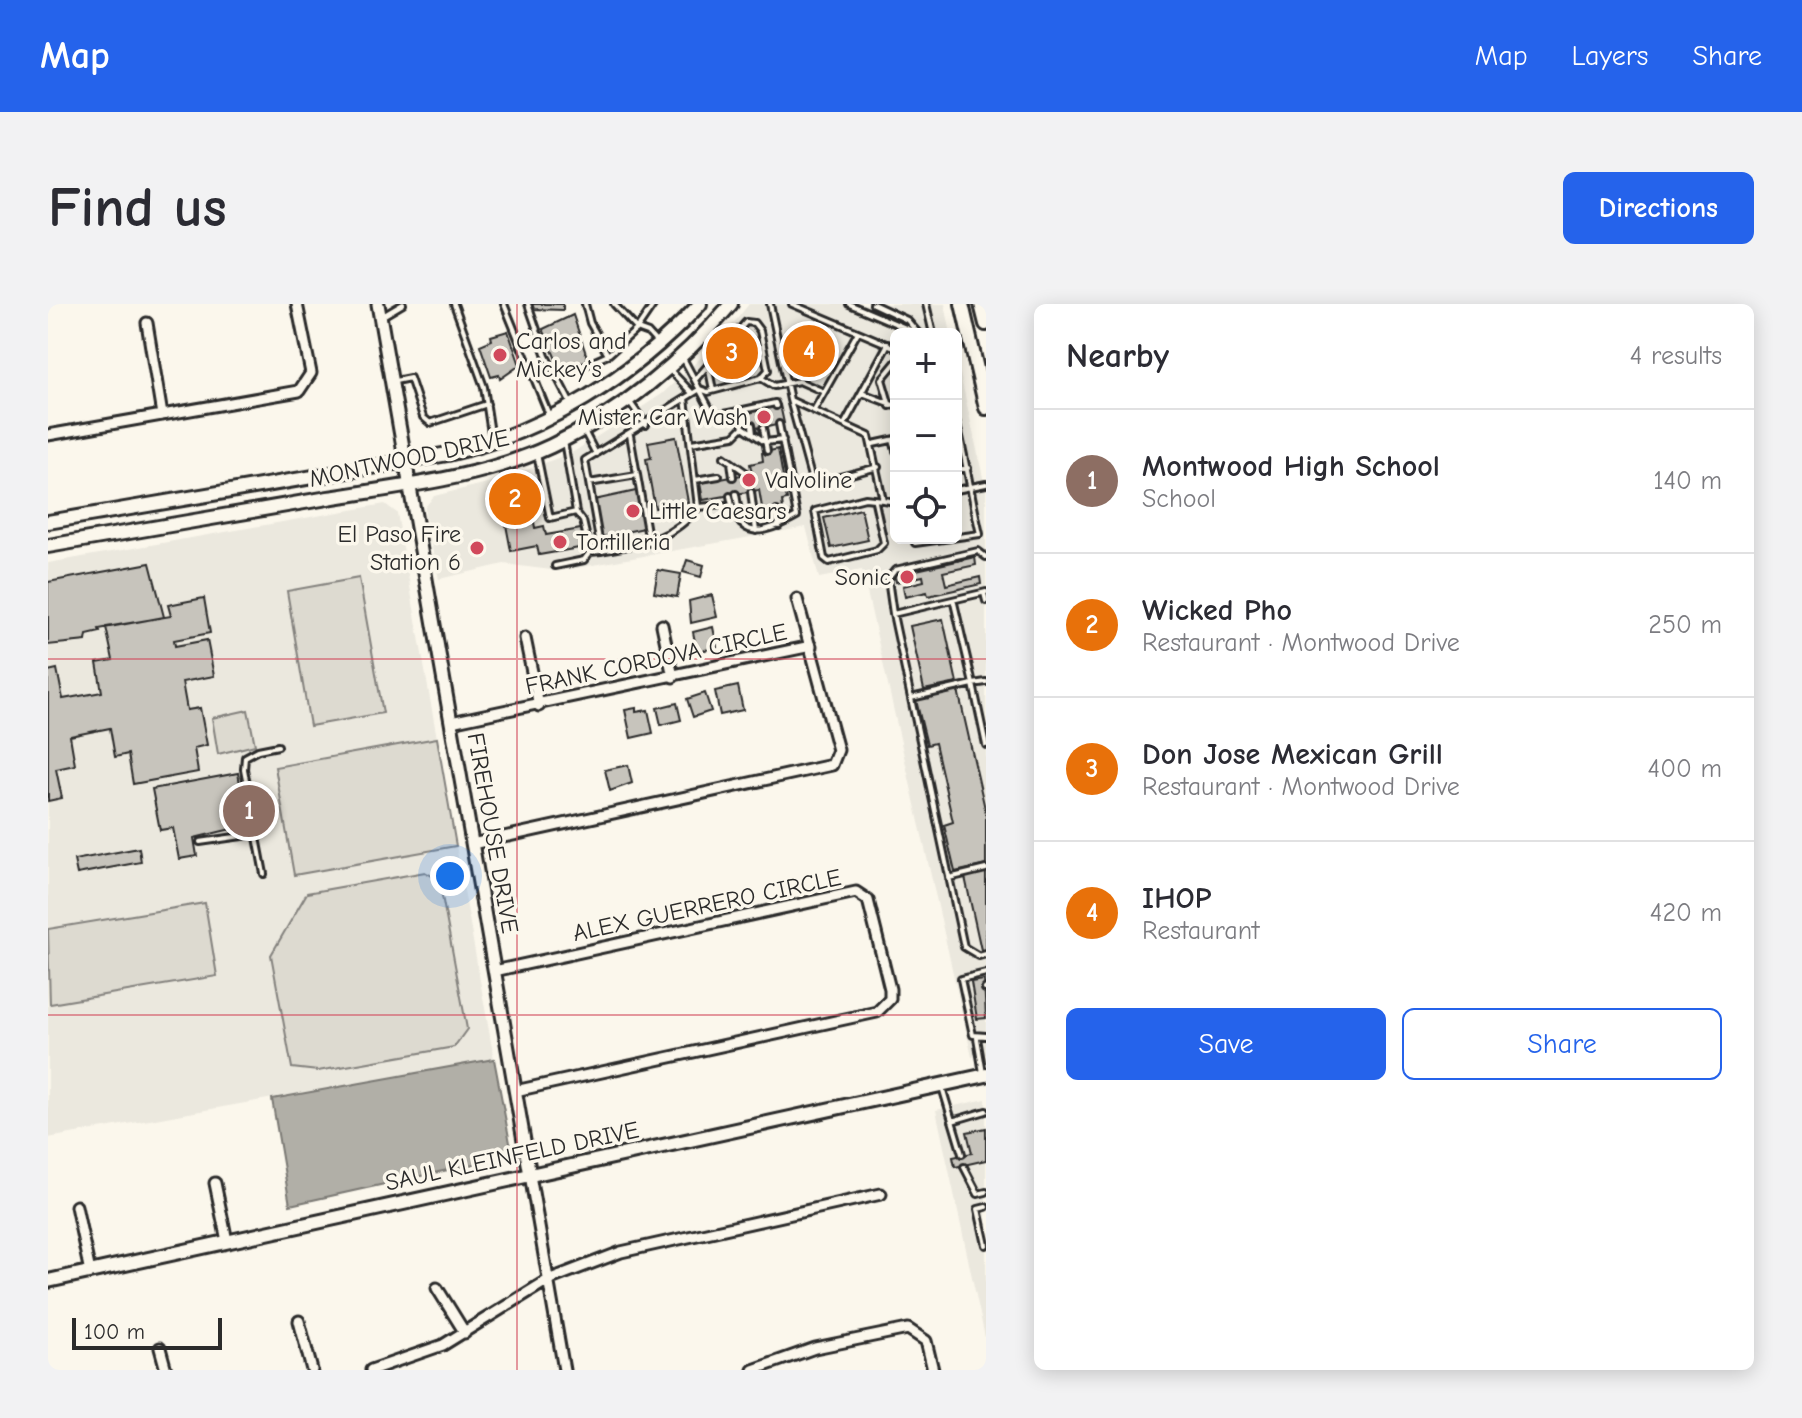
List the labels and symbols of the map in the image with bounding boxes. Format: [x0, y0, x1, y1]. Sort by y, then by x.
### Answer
pin: 4 [783, 321, 835, 381]
pin: 3 [706, 323, 758, 383]
place label: Carlos and Mickey's [516, 327, 627, 383]
marker: Carlos and Mickey's [491, 346, 509, 364]
place label: Mister Car Wash [578, 403, 748, 431]
marker: Mister Car Wash [755, 408, 773, 426]
street label: MONTWOOD DRIVE [306, 423, 512, 493]
place label: Valvoline [765, 466, 852, 494]
pin: 2 [489, 469, 541, 529]
marker: Valvoline [740, 471, 758, 489]
place label: Little Caesars [649, 497, 786, 525]
marker: Little Caesars [624, 502, 642, 520]
place label: El Paso Fire Station 6 [337, 520, 461, 576]
place label: Tortilleria [576, 528, 671, 556]
marker: Tortilleria [551, 533, 569, 551]
marker: El Paso Fire Station 6 [468, 539, 486, 557]
place label: Sonic [835, 563, 891, 591]
marker: Sonic [898, 568, 916, 586]
street label: FRANK CORDOVA CIRCLE [523, 618, 789, 700]
street label: FIREHOUSE DRIVE [462, 730, 524, 936]
pin: 1 [223, 781, 275, 841]
your location [430, 856, 470, 896]
street label: ALEX GUERRERO CIRCLE [570, 863, 844, 947]
street label: SAUL KLEINFELD DRIVE [383, 1115, 641, 1197]
scale bar [72, 1314, 222, 1350]

